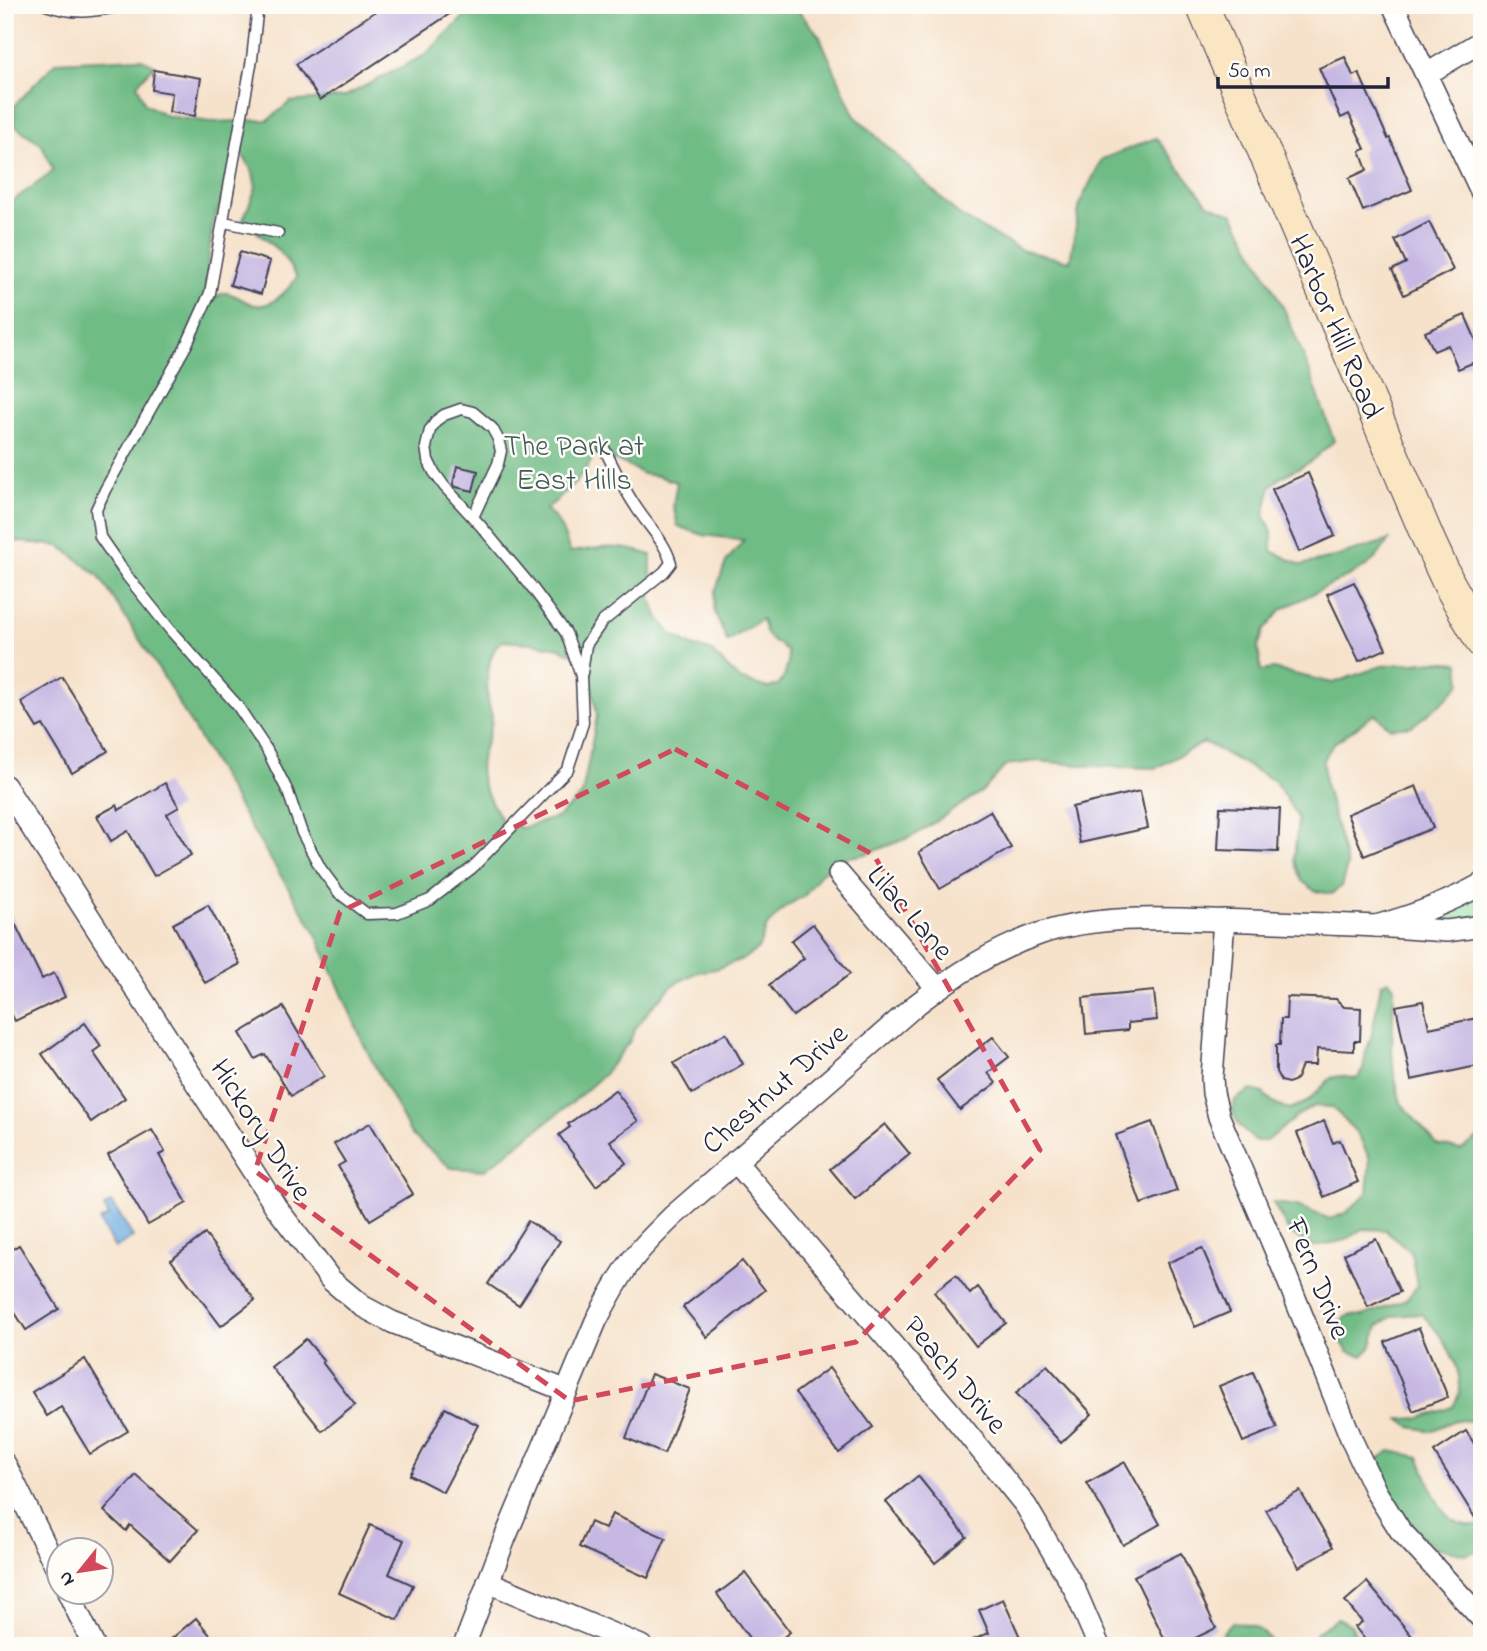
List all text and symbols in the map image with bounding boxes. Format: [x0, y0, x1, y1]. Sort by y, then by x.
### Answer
scale bar [1218, 46, 1387, 90]
text: 50 m [1228, 57, 1271, 87]
street label: Harbor Hill Road [1276, 228, 1393, 426]
park label: The Park at East Hills [504, 426, 644, 504]
street label: Lilac Lane [855, 856, 963, 972]
street label: Chestnut Drive [693, 1014, 859, 1166]
street label: Hickory Drive [197, 1051, 322, 1211]
street label: Fern Drive [1272, 1211, 1361, 1347]
street label: Peach Drive [891, 1307, 1017, 1445]
north arrow [46, 1536, 116, 1606]
text: N [52, 1566, 82, 1591]

